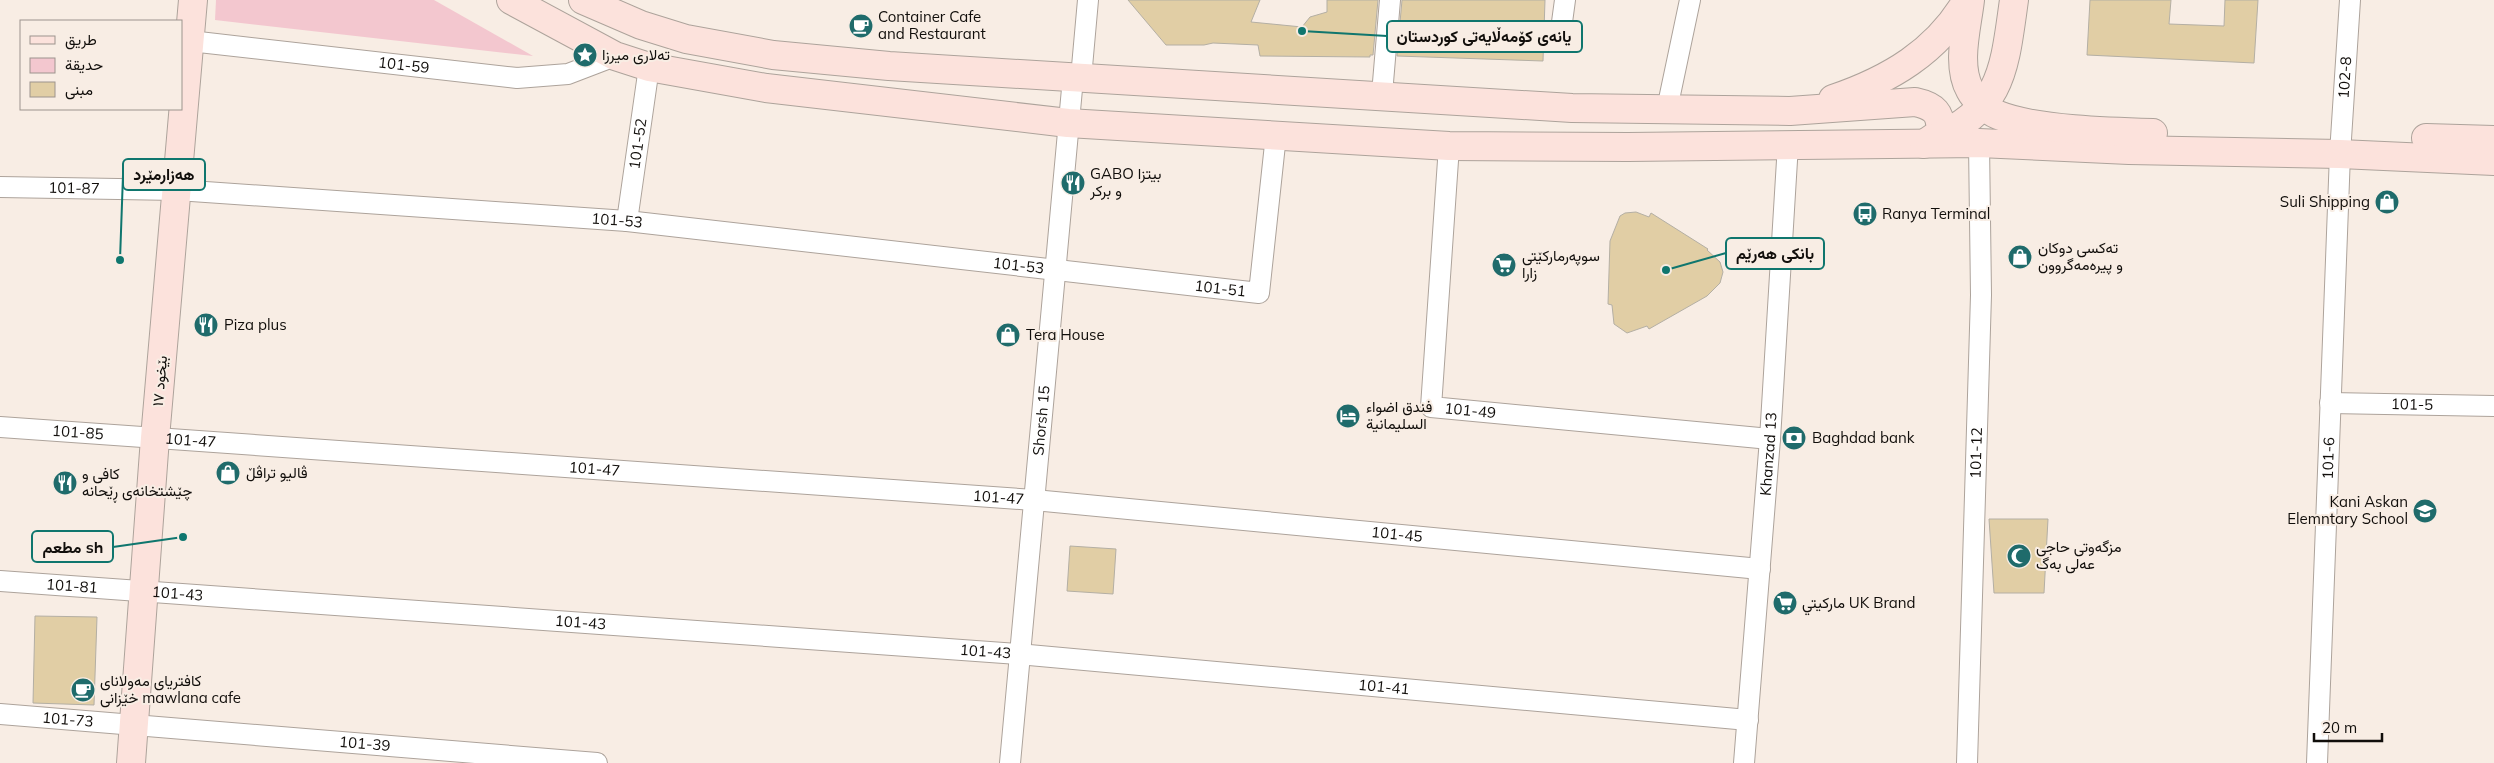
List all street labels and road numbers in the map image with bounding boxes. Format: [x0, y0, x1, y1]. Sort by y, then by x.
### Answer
street label: 101-59 [377, 52, 430, 77]
street label: 102-8 [2334, 56, 2355, 99]
street label: 101-52 [624, 117, 651, 171]
street label: 101-87 [48, 178, 100, 198]
street label: 101-53 [591, 209, 644, 232]
street label: 101-53 [992, 253, 1045, 277]
street label: 101-51 [1193, 276, 1247, 300]
street label: بێخود ١٧ [148, 355, 171, 407]
street label: Shorsh 15 [1028, 385, 1054, 456]
street label: 101-5 [2391, 394, 2433, 414]
street label: 101-49 [1444, 398, 1497, 422]
street label: Khanzad 13 [1755, 412, 1781, 496]
street label: 101-85 [51, 421, 104, 443]
street label: 101-12 [1966, 427, 1986, 479]
street label: 101-47 [164, 429, 217, 451]
street label: 101-6 [2318, 437, 2338, 480]
street label: 101-47 [568, 457, 621, 480]
street label: 101-47 [972, 486, 1025, 508]
street label: 101-45 [1370, 522, 1423, 546]
street label: 101-81 [45, 574, 98, 597]
street label: 101-43 [151, 582, 204, 605]
street label: 101-43 [554, 611, 607, 633]
street label: 101-43 [959, 640, 1012, 662]
street label: 101-41 [1357, 675, 1410, 698]
street label: 101-73 [41, 707, 94, 731]
street label: 101-39 [338, 732, 391, 755]

